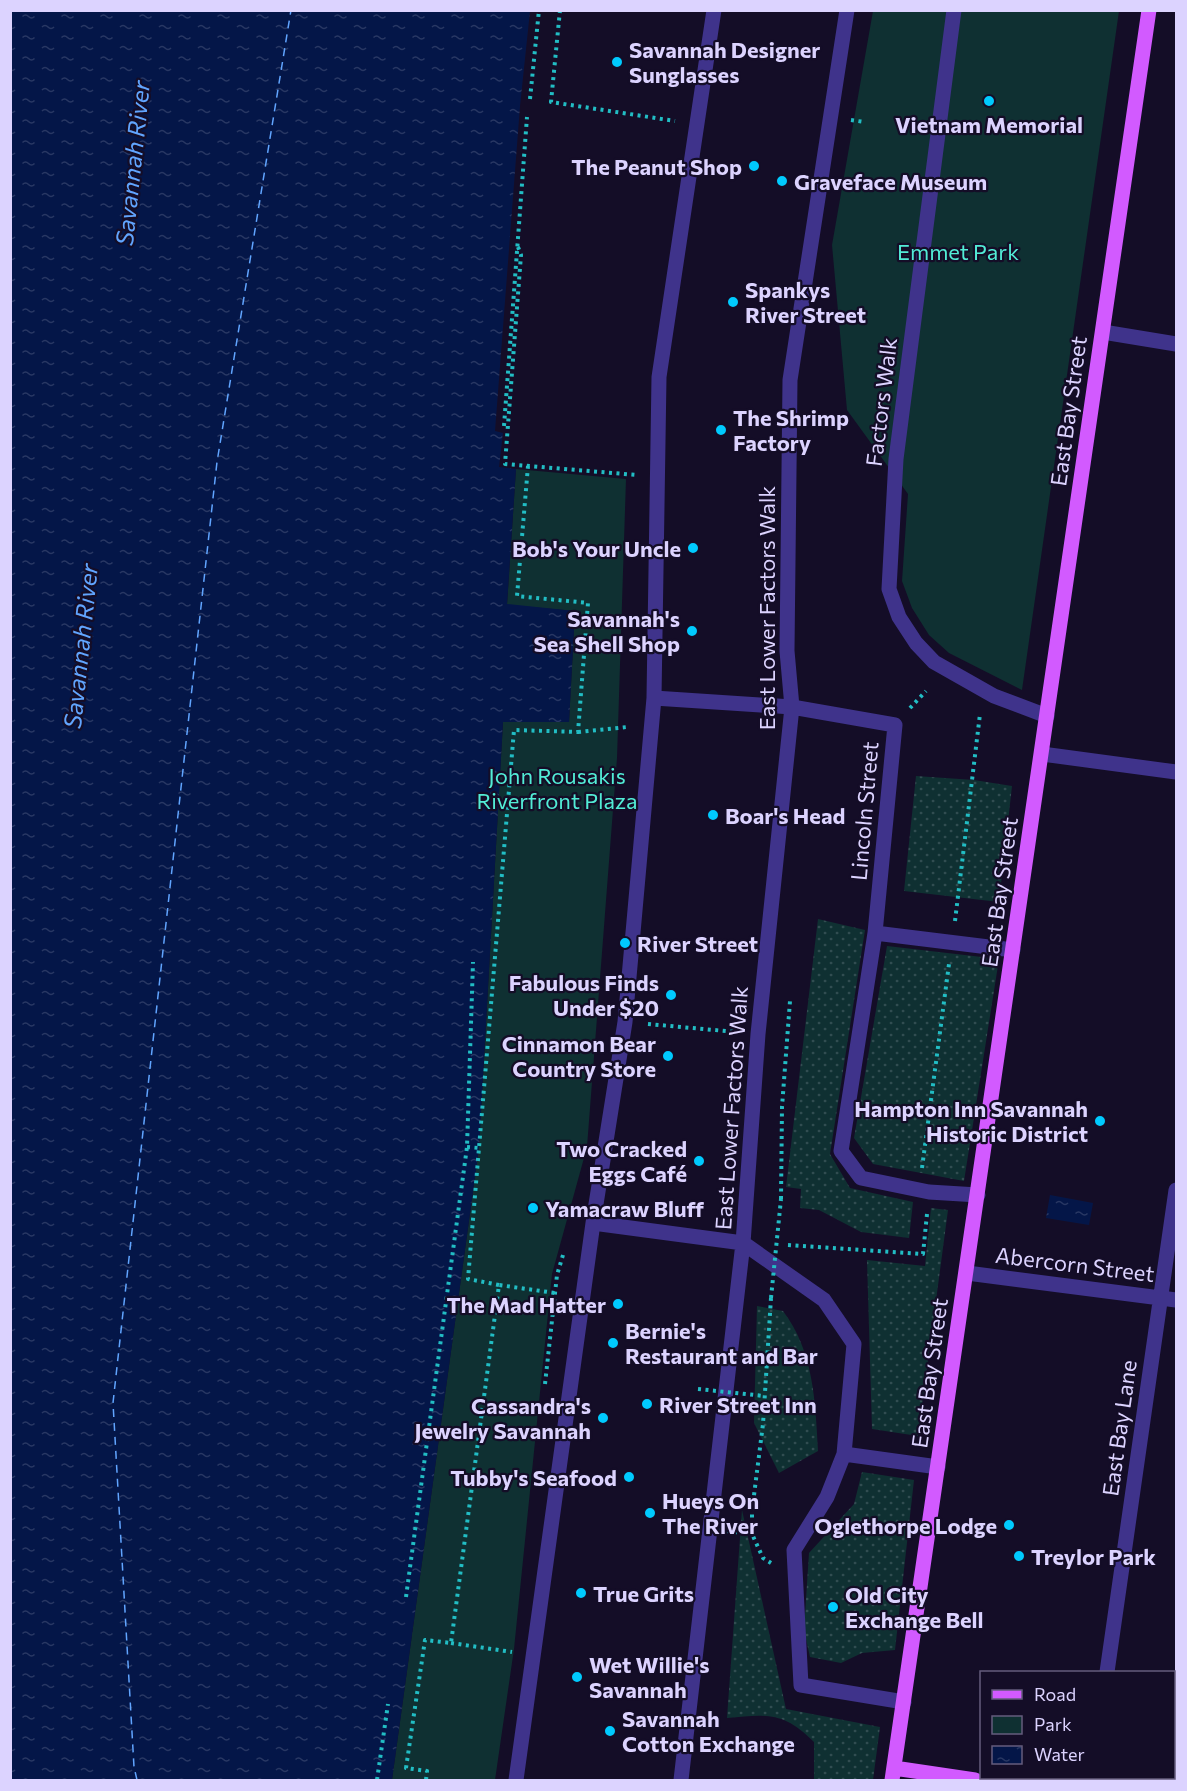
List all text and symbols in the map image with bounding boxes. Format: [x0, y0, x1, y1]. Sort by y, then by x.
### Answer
place label: Savannah Designer Sunglasses [629, 36, 820, 88]
marker: Savannah Designer Sunglasses [610, 55, 624, 69]
water label: Savannah River [109, 78, 155, 247]
marker: Vietnam Memorial [982, 94, 996, 108]
place label: Vietnam Memorial [895, 111, 1083, 138]
place label: The Peanut Shop [571, 153, 742, 180]
marker: The Peanut Shop [747, 159, 761, 173]
place label: Graveface Museum [794, 168, 987, 195]
marker: Graveface Museum [775, 174, 789, 188]
park label: Emmet Park [897, 238, 1019, 265]
place label: Spankys River Street [745, 276, 866, 328]
marker: Spankys River Street [726, 295, 740, 309]
street label: East Bay Street [1044, 334, 1092, 488]
street label: Factors Walk [860, 336, 902, 468]
place label: The Shrimp Factory [733, 404, 849, 456]
marker: The Shrimp Factory [714, 423, 728, 437]
street label: East Lower Factors Walk [753, 486, 780, 730]
place label: Bob's Your Uncle [512, 535, 681, 562]
marker: Bob's Your Uncle [686, 541, 700, 555]
water label: Savannah River [57, 561, 103, 730]
place label: Savannah's Sea Shell Shop [534, 605, 680, 657]
marker: Savannah's Sea Shell Shop [685, 624, 699, 638]
street label: Lincoln Street [844, 740, 884, 882]
park label: John Rousakis Riverfront Plaza [476, 762, 638, 814]
place label: Boar's Head [725, 802, 845, 829]
marker: Boar's Head [706, 808, 720, 822]
street label: East Bay Street [975, 815, 1023, 969]
place label: River Street [637, 930, 758, 957]
marker: River Street [618, 936, 632, 950]
place label: Fabulous Finds Under $20 [509, 969, 659, 1021]
street label: East Lower Factors Walk [709, 985, 753, 1231]
marker: Fabulous Finds Under $20 [664, 988, 678, 1002]
place label: Cinnamon Bear Country Store [502, 1030, 656, 1082]
marker: Cinnamon Bear Country Store [661, 1049, 675, 1063]
place label: Hampton Inn Savannah Historic District [854, 1095, 1088, 1147]
marker: Hampton Inn Savannah Historic District [1093, 1114, 1107, 1128]
place label: Two Cracked Eggs Café [556, 1135, 687, 1187]
marker: Two Cracked Eggs Café [692, 1154, 706, 1168]
place label: Yamacraw Bluff [545, 1195, 705, 1222]
marker: Yamacraw Bluff [526, 1201, 540, 1215]
street label: Abercorn Street [994, 1241, 1156, 1287]
place label: The Mad Hatter [446, 1291, 606, 1318]
street label: East Bay Street [905, 1296, 953, 1450]
marker: The Mad Hatter [611, 1297, 625, 1311]
place label: Bernie's Restaurant and Bar [625, 1317, 818, 1369]
marker: Bernie's Restaurant and Bar [606, 1336, 620, 1350]
street label: East Bay Lane [1096, 1358, 1142, 1498]
place label: River Street Inn [659, 1391, 817, 1418]
place label: Cassandra's Jewelry Savannah [414, 1392, 591, 1444]
marker: River Street Inn [640, 1397, 654, 1411]
marker: Cassandra's Jewelry Savannah [596, 1411, 610, 1425]
place label: Tubby's Seafood [450, 1464, 617, 1491]
marker: Tubby's Seafood [622, 1470, 636, 1484]
place label: Hueys On The River [662, 1487, 759, 1539]
marker: Hueys On The River [643, 1506, 657, 1520]
place label: Oglethorpe Lodge [814, 1512, 997, 1539]
marker: Oglethorpe Lodge [1002, 1518, 1016, 1532]
place label: Treylor Park [1031, 1543, 1156, 1570]
marker: Treylor Park [1012, 1549, 1026, 1563]
place label: True Grits [593, 1580, 694, 1607]
place label: Old City Exchange Bell [845, 1581, 984, 1633]
marker: True Grits [574, 1586, 588, 1600]
marker: Old City Exchange Bell [826, 1600, 840, 1614]
place label: Wet Willie's Savannah [589, 1651, 710, 1703]
marker: Wet Willie's Savannah [570, 1670, 584, 1684]
legend [980, 1671, 1175, 1779]
text: Road [1034, 1683, 1076, 1705]
place label: Savannah Cotton Exchange [622, 1705, 795, 1757]
text: Park [1034, 1713, 1072, 1735]
marker: Savannah Cotton Exchange [603, 1724, 617, 1738]
text: Water [1034, 1743, 1085, 1765]

